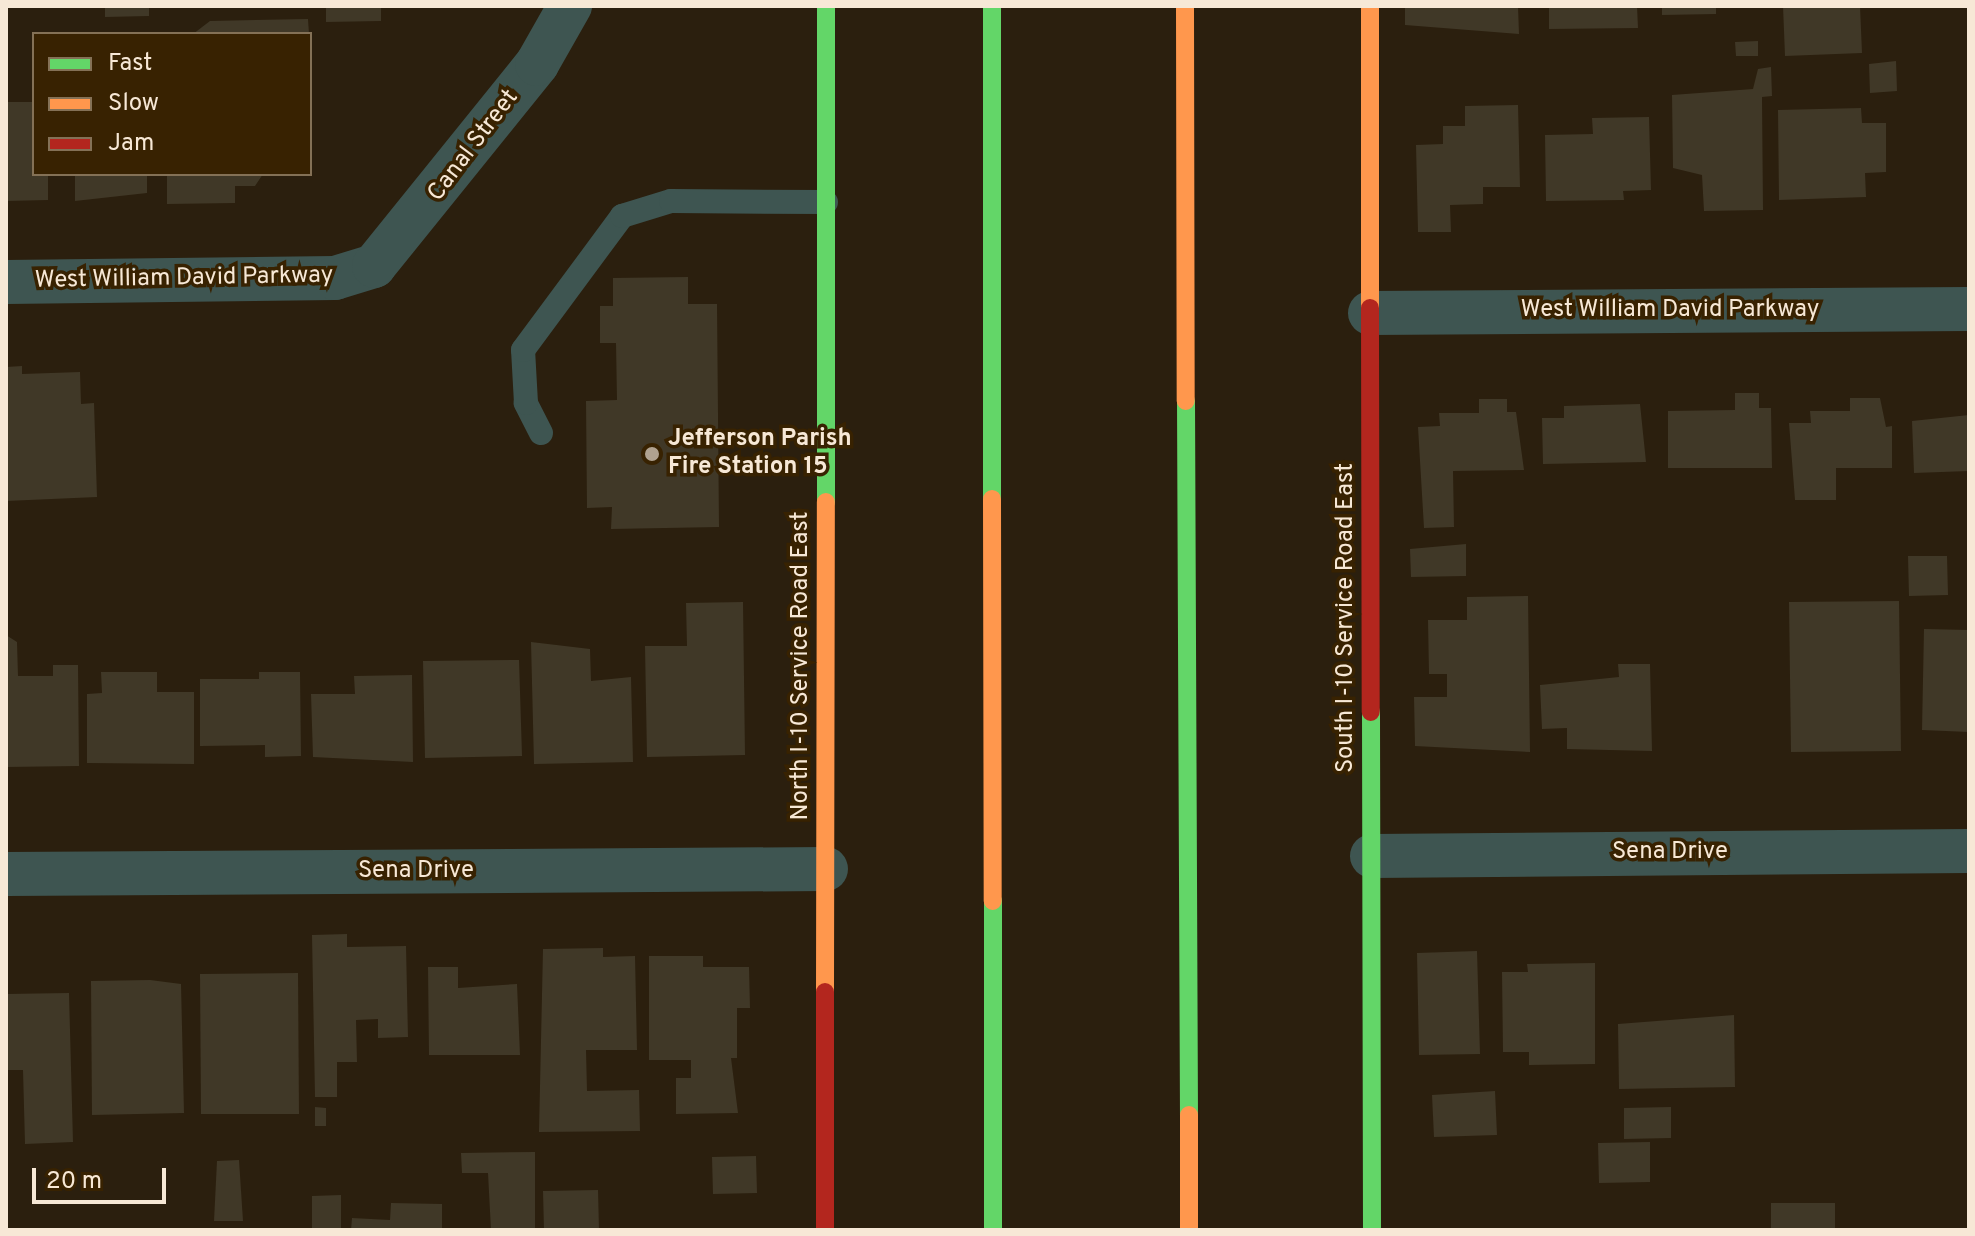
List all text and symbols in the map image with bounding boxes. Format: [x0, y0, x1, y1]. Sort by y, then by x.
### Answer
legend [32, 32, 312, 176]
text: Fast [108, 49, 152, 79]
street label: Canal Street [423, 84, 525, 208]
text: Slow [108, 89, 159, 119]
text: Jam [108, 129, 154, 159]
street label: West William David Parkway [34, 262, 334, 296]
street label: West William David Parkway [1520, 297, 1820, 325]
place label: Jefferson Parish Fire Station 15 [668, 426, 852, 482]
marker: Jefferson Parish Fire Station 15 [643, 445, 661, 463]
street label: South I-10 Service Road East [1333, 463, 1361, 773]
street label: North I-10 Service Road East [788, 511, 816, 821]
street label: Sena Drive [1612, 839, 1728, 867]
street label: Sena Drive [358, 858, 474, 886]
scale bar [36, 1152, 170, 1202]
text: 20 m [46, 1167, 102, 1197]

